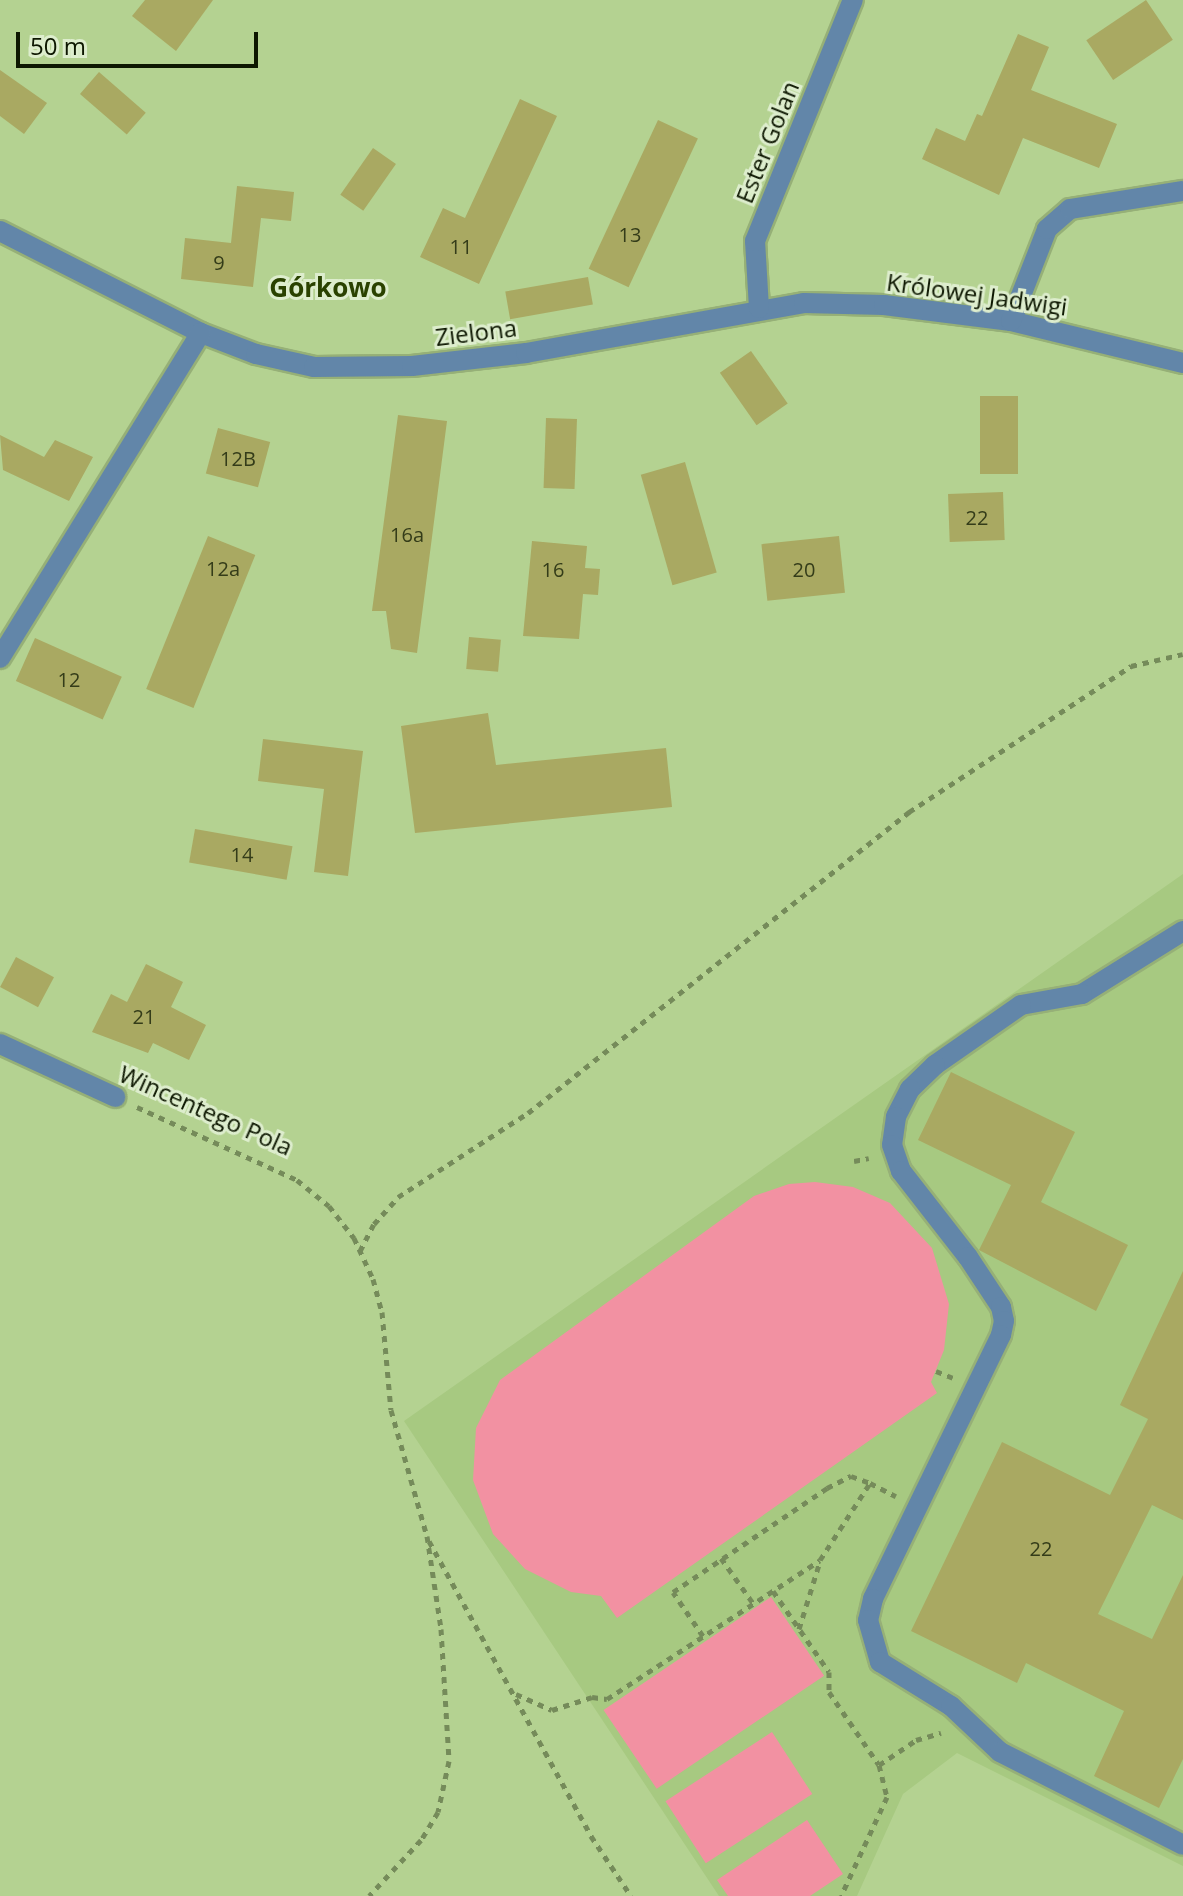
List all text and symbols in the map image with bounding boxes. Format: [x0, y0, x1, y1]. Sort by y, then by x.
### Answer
scale bar [20, 16, 262, 66]
text: 50 m [30, 29, 86, 62]
street label: Ester Golan [730, 77, 804, 207]
house number: 13 [619, 222, 641, 246]
house number: 11 [450, 234, 472, 258]
house number: 9 [213, 250, 225, 274]
street label: Królowej Jadwigi [885, 267, 1069, 321]
district label: Górkowo [269, 272, 387, 304]
street label: Zielona [434, 313, 518, 351]
house number: 12B [220, 446, 256, 470]
house number: 22 [966, 505, 988, 529]
house number: 16a [390, 522, 424, 546]
house number: 12a [206, 556, 240, 580]
house number: 16 [542, 557, 564, 581]
house number: 20 [793, 557, 815, 581]
house number: 12 [58, 667, 80, 691]
house number: 14 [231, 842, 253, 866]
house number: 21 [133, 1004, 155, 1028]
street label: Wincentego Pola [115, 1059, 297, 1161]
house number: 22 [1030, 1536, 1052, 1560]

